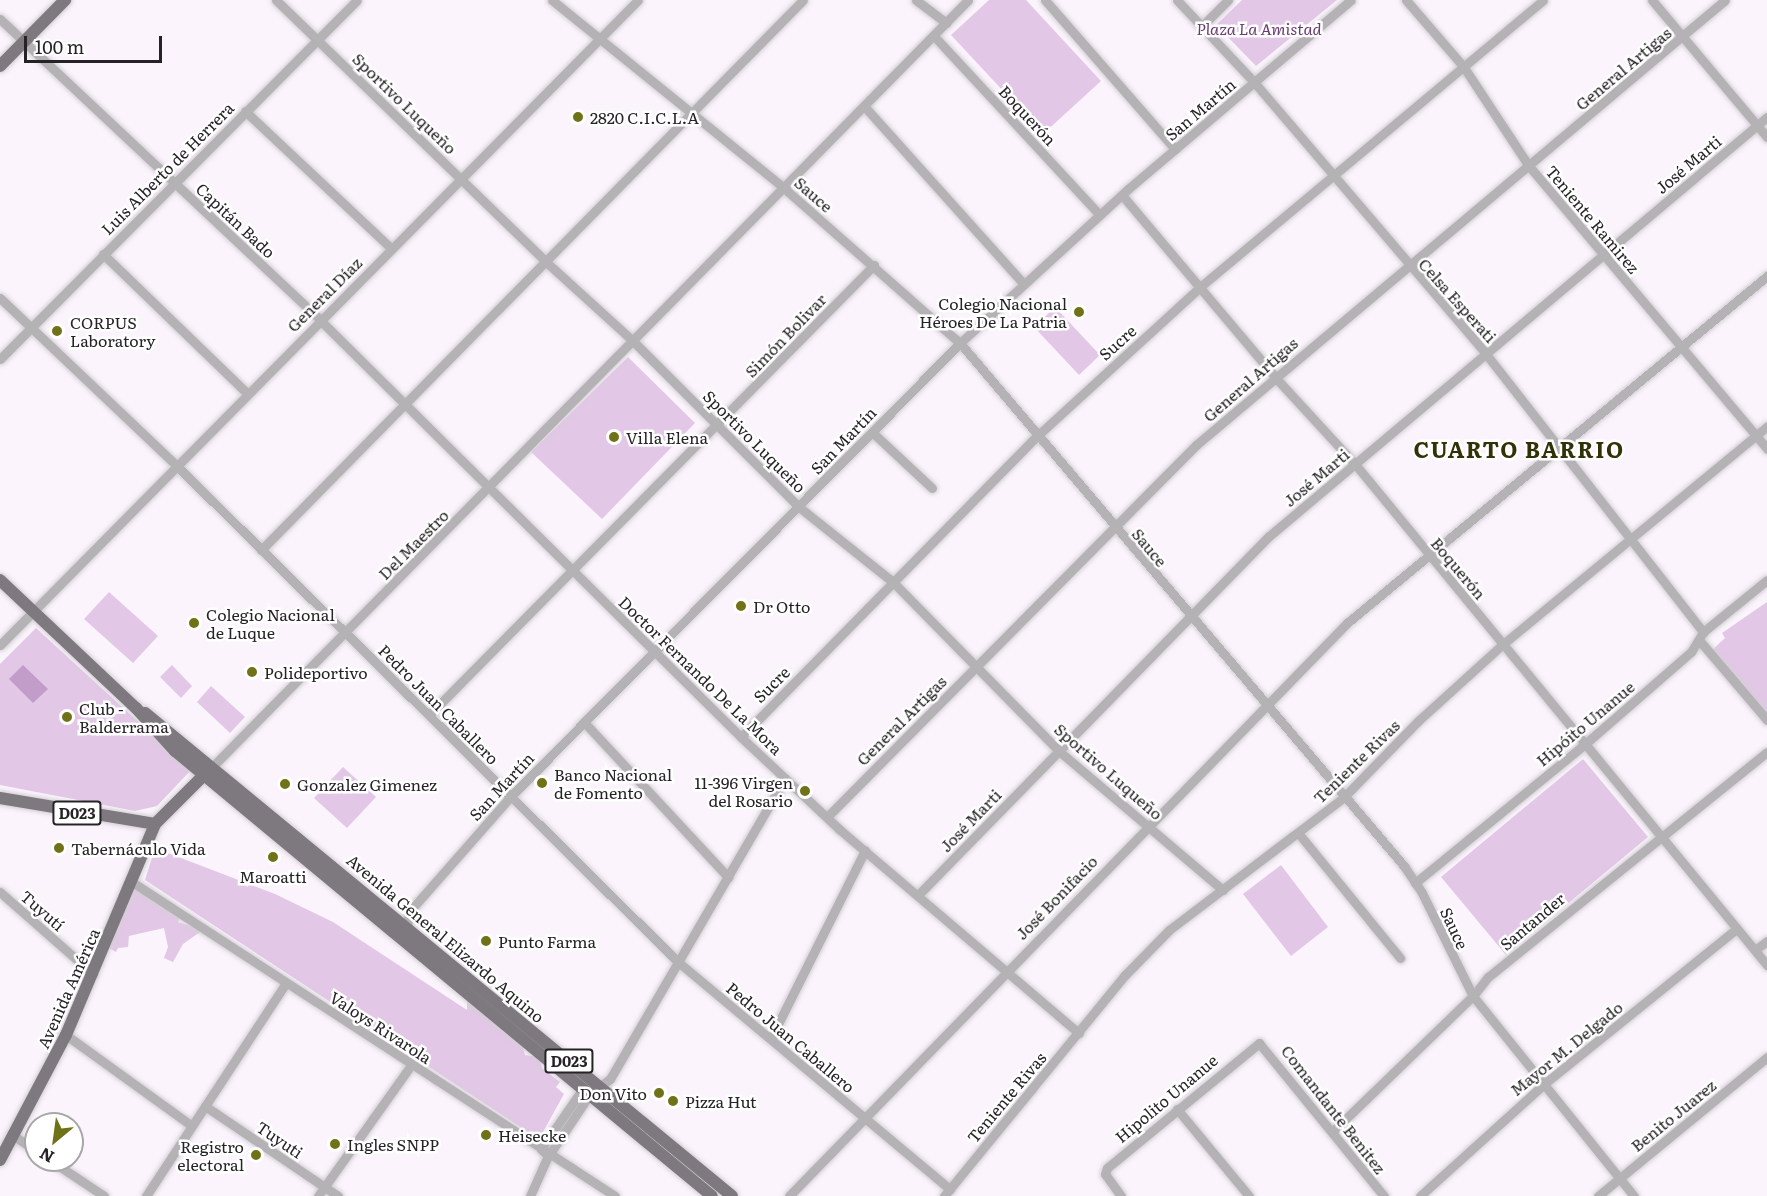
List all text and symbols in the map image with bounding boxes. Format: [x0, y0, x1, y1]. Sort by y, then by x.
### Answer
park label: Plaza La Amistad [1196, 18, 1322, 38]
street label: General Artigas [1571, 22, 1675, 114]
scale bar [27, 24, 165, 62]
text: 100 m [35, 33, 84, 60]
street label: Sportivo Luqueño [349, 49, 461, 157]
street label: San Martín [1161, 74, 1239, 144]
street label: Boquerón [995, 81, 1061, 149]
street label: Luis Alberto de Herrera [97, 98, 237, 238]
place label: 2820 C.I.C.L.A [590, 107, 699, 127]
marker: 2820 C.I.C.L.A [571, 110, 585, 124]
street label: José Marti [1651, 131, 1725, 197]
street label: Teniente Ramirez [1542, 161, 1644, 277]
street label: Sauce [791, 172, 837, 216]
street label: Capitán Bado [193, 179, 279, 261]
street label: General Díaz [283, 253, 365, 335]
street label: Celsa Esperati [1415, 254, 1501, 346]
street label: Simón Bolivar [740, 289, 830, 381]
place label: Colegio Nacional Héroes De La Patria [919, 293, 1067, 331]
marker: Colegio Nacional Héroes De La Patria [1072, 305, 1086, 319]
place label: CORPUS Laboratory [70, 312, 155, 350]
street label: Sucre [1095, 320, 1139, 364]
marker: CORPUS Laboratory [48, 322, 66, 340]
street label: General Artigas [1199, 333, 1301, 425]
street label: Sportivo Luqueño [700, 386, 810, 496]
street label: San Martín [806, 402, 880, 478]
place label: Villa Elena [626, 427, 708, 447]
marker: Villa Elena [607, 430, 621, 444]
district label: CUARTO BARRIO [1413, 436, 1625, 462]
street label: José Marti [1279, 444, 1353, 510]
street label: Del Maestro [374, 505, 452, 583]
street label: Sauce [1129, 524, 1171, 570]
street label: Boquerón [1428, 533, 1490, 603]
street label: Doctor Fernando De La Mora [615, 592, 787, 758]
place label: Dr Otto [753, 596, 810, 616]
marker: Dr Otto [734, 599, 748, 613]
place label: Colegio Nacional de Luque [206, 604, 335, 642]
marker: Colegio Nacional de Luque [187, 616, 201, 630]
street label: Pedro Juan Caballero [375, 640, 503, 768]
place label: Polideportivo [264, 662, 368, 682]
street label: Sucre [749, 662, 793, 706]
marker: Polideportivo [245, 665, 259, 679]
street label: General Artigas [852, 671, 950, 769]
street label: Hipóito Unanue [1532, 676, 1638, 770]
place label: Club - Balderrama [79, 698, 169, 736]
marker: Club - Balderrama [60, 710, 74, 724]
street label: Teniente Rivas [1309, 715, 1403, 807]
street label: Sportivo Luqueño [1051, 719, 1167, 823]
street label: San Martín [465, 748, 537, 824]
place label: Banco Nacional de Fomento [554, 764, 672, 802]
place label: 11-396 Virgen del Rosario [695, 772, 793, 810]
place label: Gonzalez Gimenez [297, 774, 437, 794]
marker: Banco Nacional de Fomento [535, 776, 549, 790]
marker: Gonzalez Gimenez [278, 777, 292, 791]
marker: 11-396 Virgen del Rosario [798, 784, 812, 798]
street label: José Marti [935, 785, 1005, 855]
road number: D023 [52, 801, 103, 825]
place label: Tabernáculo Vida [71, 838, 206, 858]
marker: Tabernáculo Vida [52, 841, 66, 855]
marker: Maroatti [266, 850, 280, 864]
street label: Avenida General Elizardo Aquino [343, 850, 549, 1026]
street label: José Bonifacio [1011, 851, 1101, 943]
place label: Maroatti [239, 866, 307, 886]
street label: Tuyutí [17, 886, 69, 934]
street label: Santander [1496, 888, 1568, 954]
street label: Sauce [1437, 904, 1473, 952]
street label: Avenida América [33, 925, 103, 1051]
place label: Punto Farma [498, 931, 596, 951]
marker: Punto Farma [479, 934, 493, 948]
street label: Pedro Juan Caballero [723, 978, 859, 1096]
street label: Valoys Rivarola [326, 987, 436, 1067]
street label: Mayor M. Delgado [1506, 997, 1626, 1099]
street label: Comandante Benitez [1278, 1041, 1390, 1177]
street label: Teniente Rivas [963, 1048, 1049, 1146]
road number: D023 [544, 1049, 594, 1073]
street label: Hipolito Unanue [1111, 1050, 1221, 1146]
street label: Benito Juarez [1627, 1075, 1719, 1155]
place label: Don Vito [580, 1083, 647, 1103]
marker: Don Vito [652, 1086, 666, 1100]
place label: Pizza Hut [685, 1091, 757, 1111]
marker: Pizza Hut [666, 1094, 680, 1108]
north arrow [24, 1112, 84, 1172]
street label: Tuyuti [253, 1117, 307, 1161]
place label: Heisecke [498, 1125, 566, 1145]
marker: Heisecke [479, 1128, 493, 1142]
place label: Ingles SNPP [347, 1134, 439, 1154]
place label: Registro electoral [177, 1136, 244, 1174]
marker: Ingles SNPP [328, 1137, 342, 1151]
text: N [35, 1142, 58, 1170]
marker: Registro electoral [249, 1148, 263, 1162]

